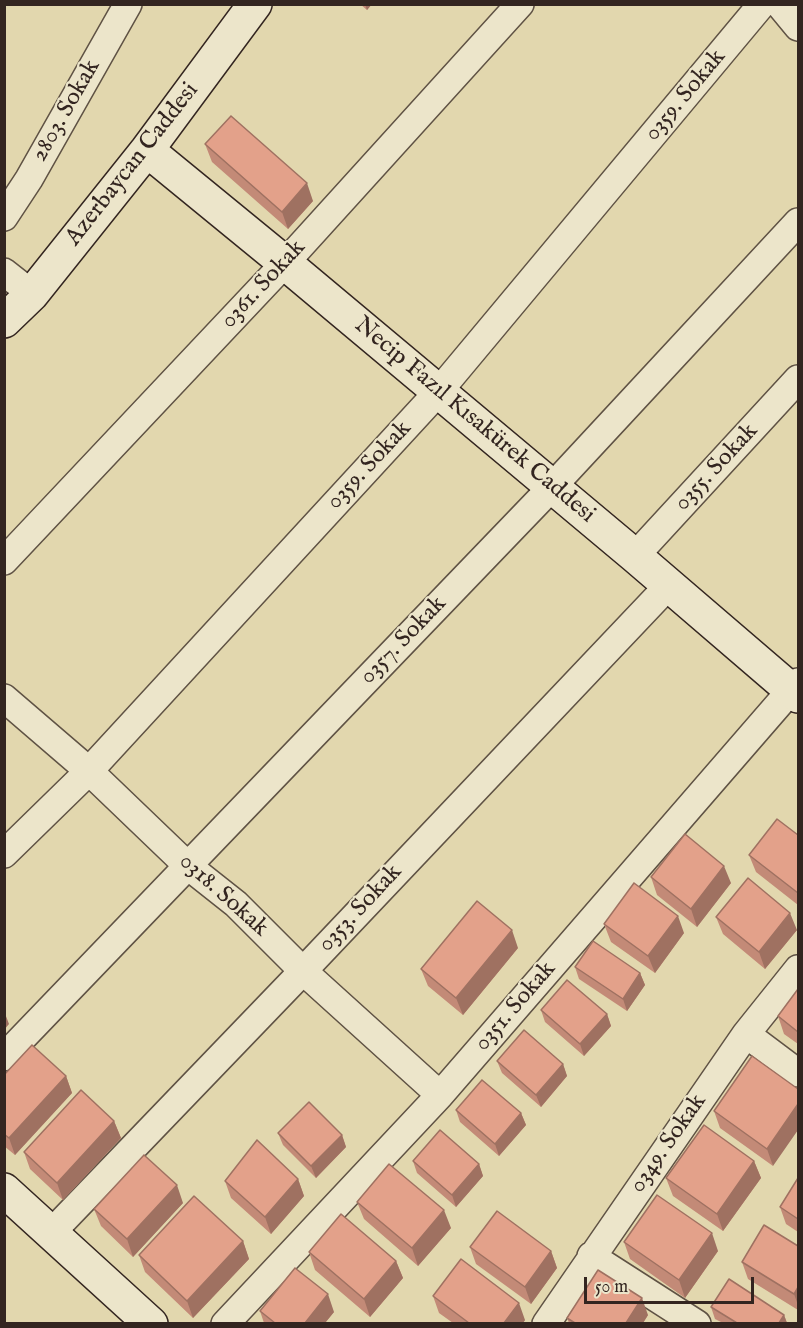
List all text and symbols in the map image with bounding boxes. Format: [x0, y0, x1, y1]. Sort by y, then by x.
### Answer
street label: 0359. Sokak [639, 44, 733, 148]
street label: 2803. Sokak [26, 55, 108, 167]
street label: Azerbaycan Caddesi [60, 78, 206, 252]
street label: 0361. Sokak [216, 234, 312, 336]
street label: Necip Fazıl Kısakürek Caddesi [348, 312, 600, 530]
street label: 0359. Sokak [321, 415, 419, 517]
street label: 0355. Sokak [669, 418, 765, 518]
street label: 0357. Sokak [355, 591, 453, 691]
street label: 0318. Sokak [172, 848, 274, 944]
street label: 0353. Sokak [313, 859, 409, 959]
street label: 0351. Sokak [469, 956, 563, 1058]
street label: 0349. Sokak [624, 1089, 714, 1199]
scale bar [587, 1265, 756, 1303]
text: 50 m [595, 1276, 628, 1299]

